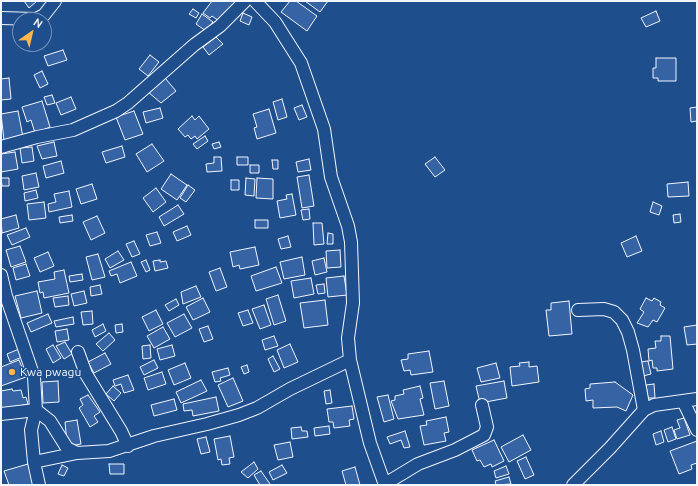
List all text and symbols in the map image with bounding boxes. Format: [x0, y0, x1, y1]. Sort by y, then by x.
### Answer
north arrow [12, 12, 52, 52]
text: N [31, 16, 45, 30]
place label: Kwa pwagu [20, 365, 81, 379]
marker: Kwa pwagu [7, 367, 17, 377]

